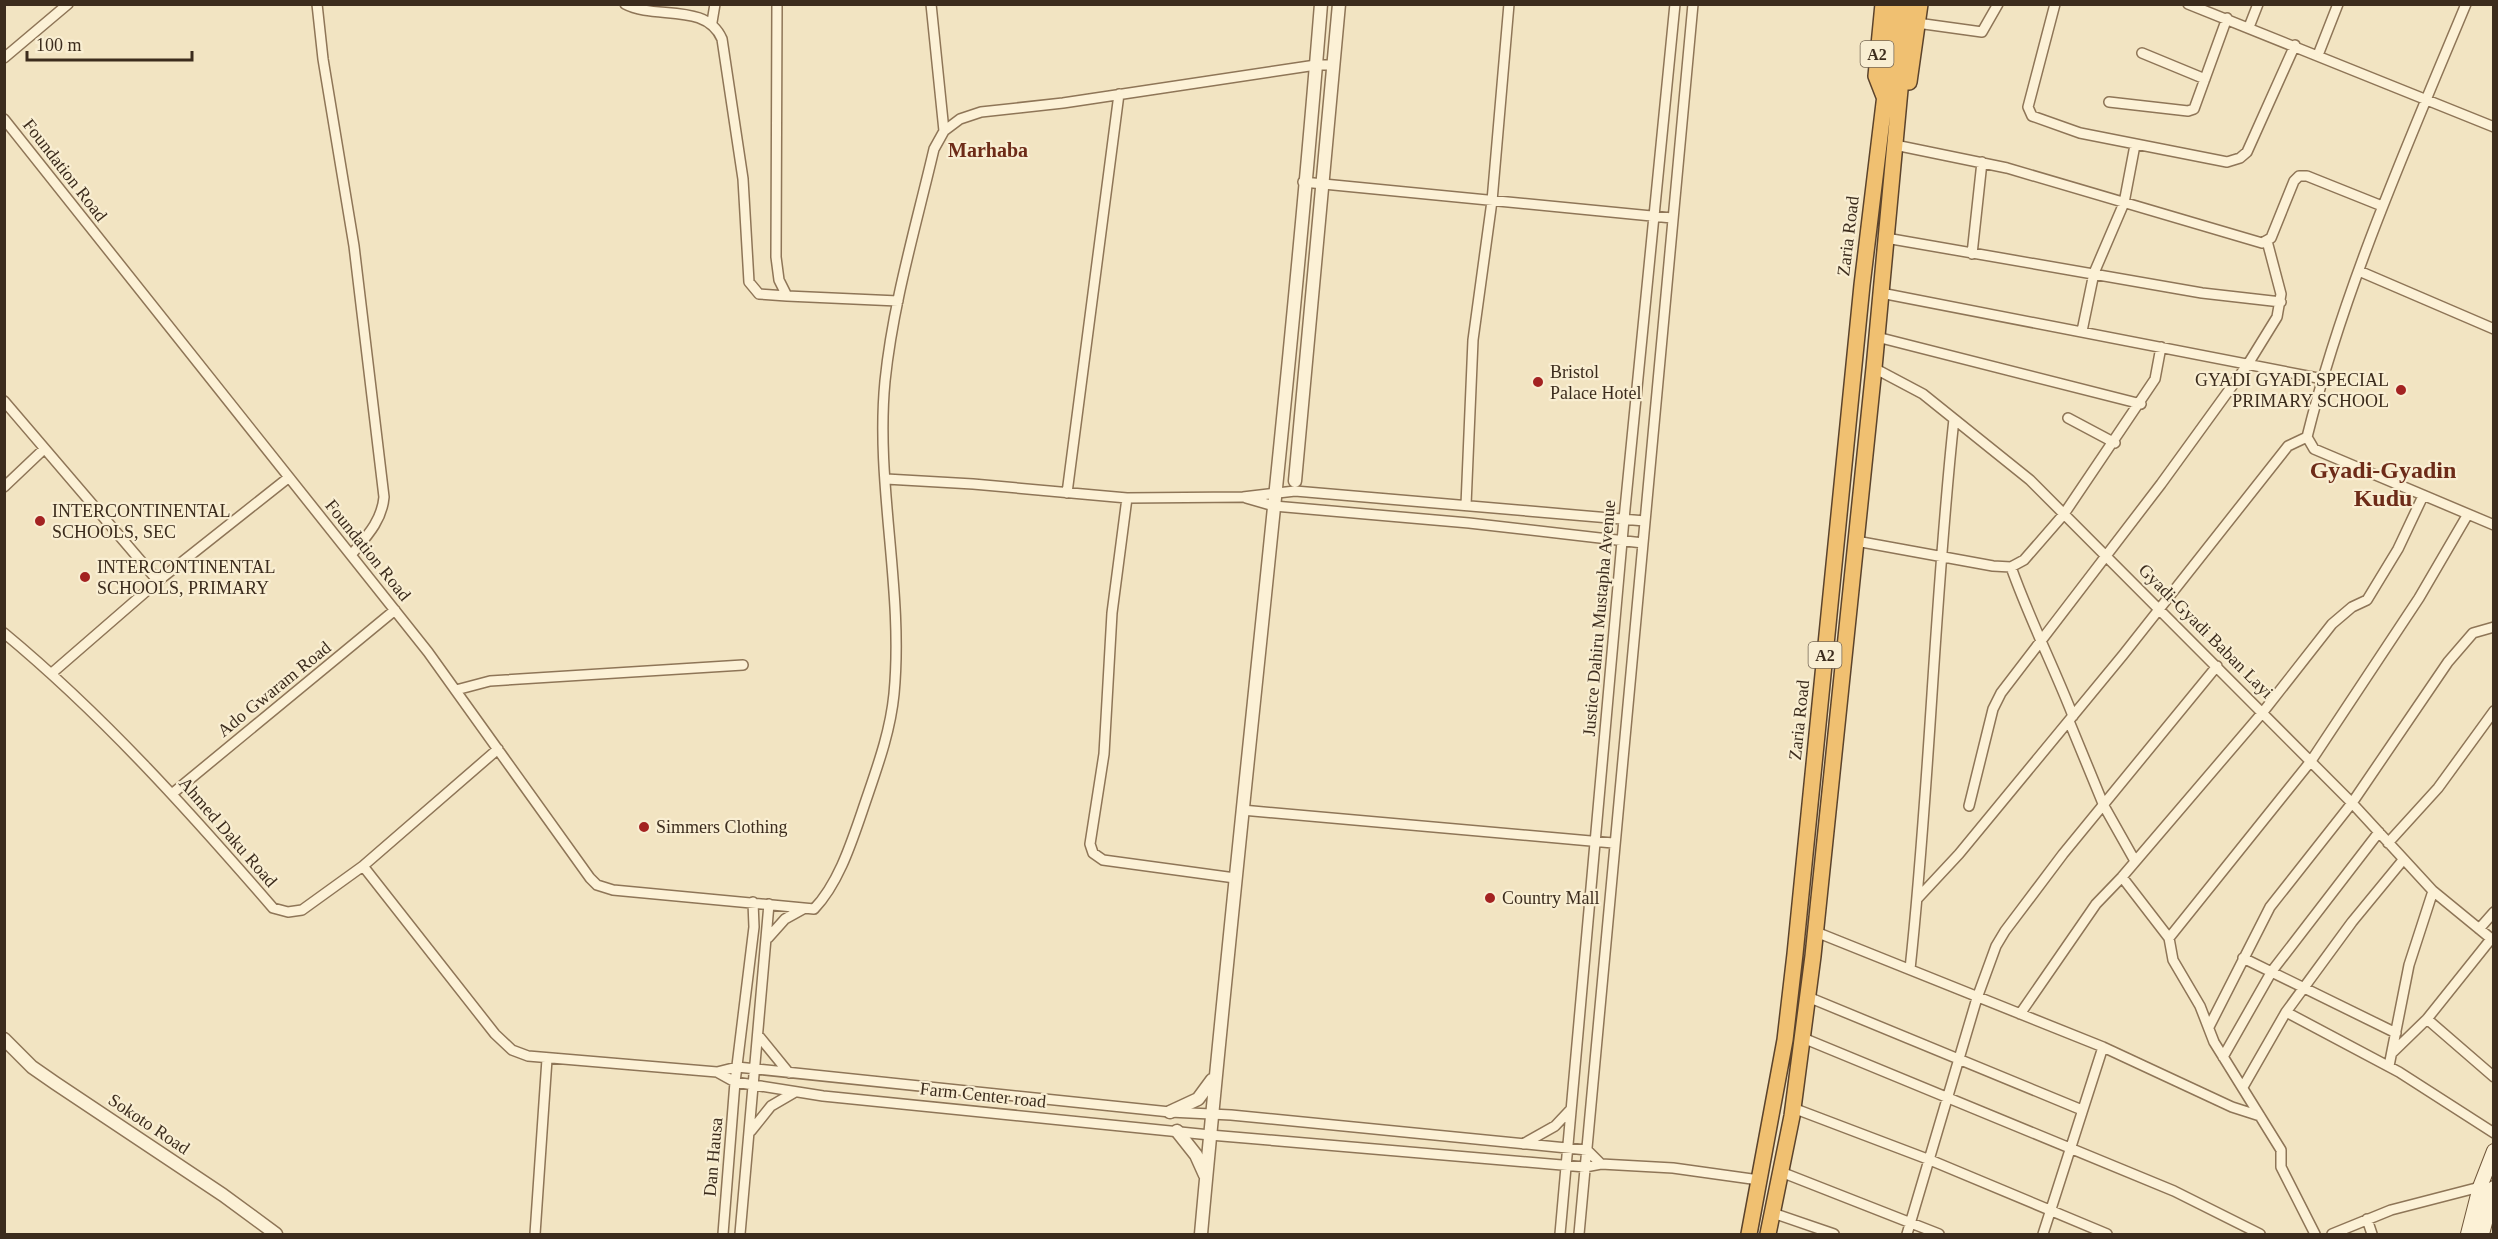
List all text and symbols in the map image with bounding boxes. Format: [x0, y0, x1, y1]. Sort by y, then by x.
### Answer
scale bar [27, 24, 192, 62]
text: 100 m [36, 35, 82, 55]
road number: A2 [1860, 41, 1894, 67]
street label: Foundation Road [19, 115, 111, 225]
district label: Marhaba [948, 139, 1028, 161]
street label: Zaria Road [1833, 195, 1863, 277]
place label: Bristol Palace Hotel [1550, 362, 1641, 403]
place label: GYADI GYADI SPECIAL PRIMARY SCHOOL [2195, 370, 2389, 411]
marker: Bristol Palace Hotel [1531, 375, 1545, 389]
marker: GYADI GYADI SPECIAL PRIMARY SCHOOL [2394, 383, 2408, 397]
district label: Gyadi-Gyadin Kudu [2310, 457, 2456, 511]
street label: Foundation Road [321, 495, 415, 605]
street label: Justice Dahiru Mustapha Avenue [1579, 499, 1619, 737]
place label: INTERCONTINENTAL SCHOOLS, SEC [52, 501, 231, 542]
marker: INTERCONTINENTAL SCHOOLS, SEC [33, 514, 47, 528]
place label: INTERCONTINENTAL SCHOOLS, PRIMARY [97, 557, 276, 598]
street label: Gyadi-Gyadi Baban Layi [2135, 560, 2277, 702]
marker: INTERCONTINENTAL SCHOOLS, PRIMARY [78, 570, 92, 584]
street label: Ado Gwaram Road [213, 637, 335, 741]
road number: A2 [1808, 642, 1842, 668]
street label: Zaria Road [1785, 679, 1813, 761]
street label: Ahmed Daku Road [175, 773, 281, 891]
place label: Simmers Clothing [656, 817, 788, 837]
marker: Simmers Clothing [637, 820, 651, 834]
place label: Country Mall [1502, 888, 1600, 908]
marker: Country Mall [1483, 891, 1497, 905]
street label: Farm Center road [919, 1078, 1047, 1112]
street label: Sokoto Road [105, 1090, 193, 1158]
street label: Dan Hausa [700, 1117, 726, 1197]

